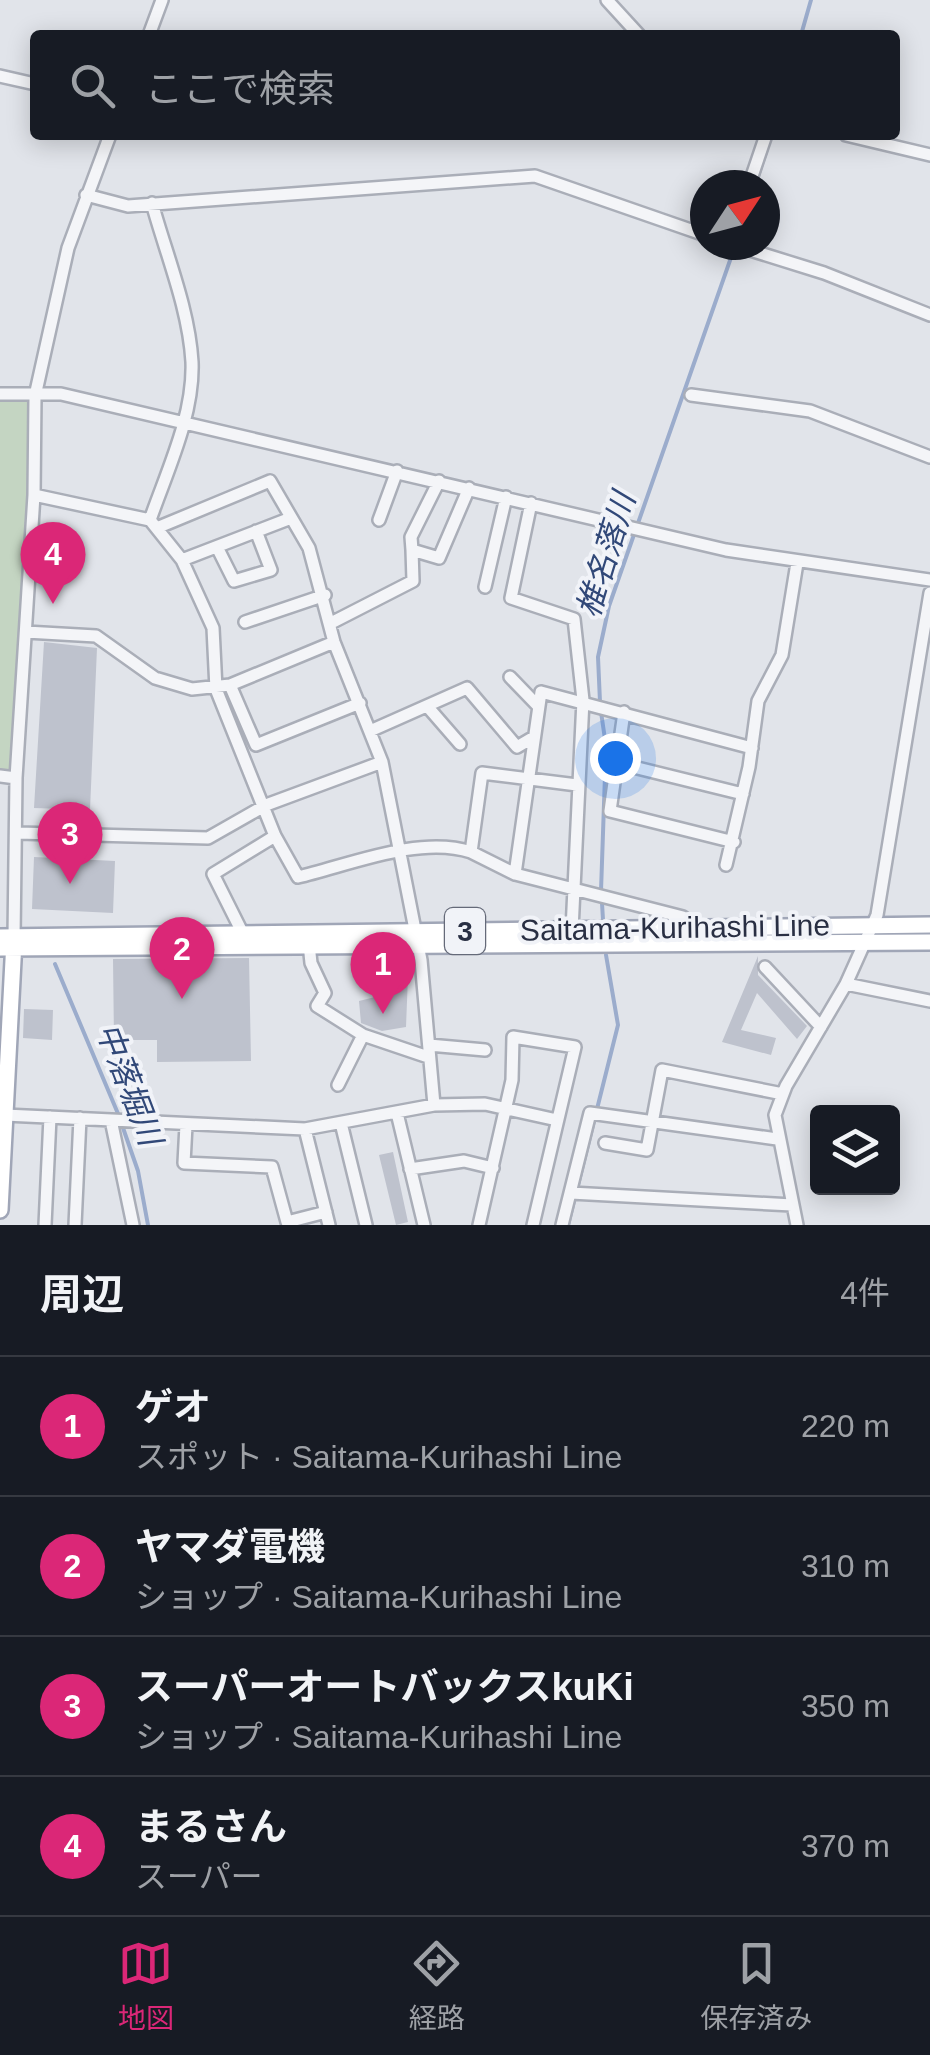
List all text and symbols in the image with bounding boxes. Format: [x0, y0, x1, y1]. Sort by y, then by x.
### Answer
search box [30, 30, 900, 140]
icon: search [65, 58, 120, 113]
text: ここで検索 [145, 68, 335, 110]
north arrow [690, 170, 780, 260]
water label: 椎名落川 [570, 486, 643, 621]
pin: 4 [20, 522, 86, 604]
your location [590, 733, 641, 784]
pin: 3 [38, 802, 102, 884]
road number: 3 [445, 908, 485, 954]
street label: Saitama-Kurihashi Line [520, 908, 830, 947]
pin: 2 [150, 916, 214, 999]
pin: 1 [350, 932, 416, 1014]
water label: 中落堀川 [89, 1018, 170, 1153]
map controls [810, 1105, 900, 1195]
button: layers [810, 1105, 900, 1195]
text: 周辺 [40, 1271, 124, 1318]
text: 4件 [840, 1275, 890, 1311]
text: ゲオ [135, 1386, 211, 1428]
text: 1 [64, 1408, 81, 1444]
text: 220 m [801, 1408, 890, 1444]
text: スポット · Saitama-Kurihashi Line [135, 1439, 622, 1475]
text: ヤマダ電機 [135, 1526, 325, 1568]
text: 2 [64, 1548, 81, 1584]
text: 310 m [801, 1548, 890, 1584]
text: ショップ · Saitama-Kurihashi Line [135, 1579, 622, 1615]
text: スーパーオートバックスkuKi [135, 1666, 634, 1708]
text: 3 [64, 1688, 81, 1724]
text: 350 m [801, 1688, 890, 1724]
text: ショップ · Saitama-Kurihashi Line [135, 1719, 622, 1755]
text: まるさん [135, 1806, 287, 1848]
text: 4 [64, 1828, 81, 1864]
text: 370 m [801, 1828, 890, 1864]
text: スーパー [135, 1859, 263, 1895]
tab: 地図 [118, 1936, 174, 2036]
tab: 経路 [409, 1936, 465, 2036]
tab: 保存済み [700, 1936, 812, 2036]

